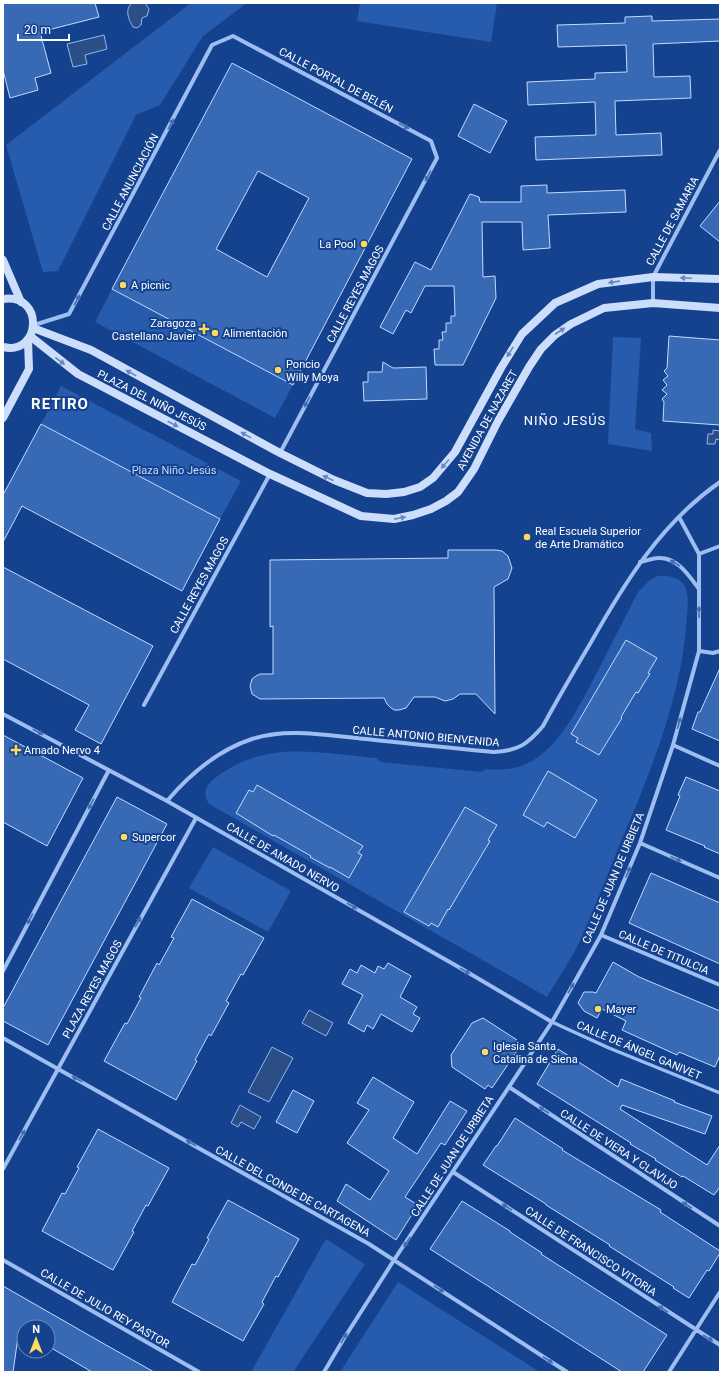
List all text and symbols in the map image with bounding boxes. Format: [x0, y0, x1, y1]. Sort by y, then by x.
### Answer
scale bar [18, 16, 69, 42]
text: 20 m [24, 23, 51, 37]
street label: CALLE PORTAL DE BELÉN [277, 45, 395, 116]
one-way arrow [168, 118, 174, 130]
one-way arrow [398, 123, 410, 130]
street label: CALLE ANUNCIACIÓN [99, 131, 162, 233]
one-way arrow [424, 170, 431, 182]
street label: CALLE DE SAMARIA [643, 174, 702, 268]
place label: La Pool [319, 238, 356, 251]
marker: La Pool [359, 239, 369, 249]
street label: CALLE REYES MAGOS [324, 243, 387, 345]
one-way arrow [679, 275, 692, 281]
place label: A picnic [131, 279, 170, 292]
one-way arrow [608, 279, 620, 285]
marker: A picnic [118, 280, 128, 290]
one-way arrow [74, 294, 80, 306]
place label: Zaragoza Castellano Javier [112, 317, 196, 343]
marker: Zaragoza Castellano Javier [199, 324, 209, 334]
place label: Alimentación [223, 327, 287, 340]
marker: Alimentación [210, 328, 220, 338]
one-way arrow [554, 328, 566, 335]
one-way arrow [507, 346, 514, 358]
one-way arrow [55, 356, 66, 365]
place label: Poncio Willy Moya [286, 358, 339, 384]
marker: Poncio Willy Moya [273, 365, 283, 375]
street label: PLAZA DEL NIÑO JESÚS [95, 367, 209, 434]
street label: AVENIDA DE NAZARET [454, 367, 521, 473]
one-way arrow [126, 369, 137, 376]
district label: RETIRO [31, 395, 89, 413]
one-way arrow [304, 396, 311, 408]
district label: NIÑO JESÚS [524, 412, 606, 428]
one-way arrow [168, 421, 179, 427]
one-way arrow [240, 431, 251, 438]
one-way arrow [440, 459, 450, 469]
park label: Plaza Niño Jesús [132, 464, 217, 477]
one-way arrow [322, 474, 334, 481]
one-way arrow [394, 515, 406, 521]
place label: Real Escuela Superior de Arte Dramático [535, 525, 641, 551]
marker: Real Escuela Superior de Arte Dramático [522, 532, 532, 542]
street label: CALLE REYES MAGOS [167, 534, 232, 636]
one-way arrow [669, 560, 681, 567]
one-way arrow [696, 605, 702, 618]
one-way arrow [676, 716, 682, 728]
street label: CALLE ANTONIO BIENVENIDA [352, 724, 501, 749]
one-way arrow [32, 729, 43, 735]
place label: Amado Nervo 4 [24, 744, 100, 757]
marker: Amado Nervo 4 [11, 745, 21, 755]
one-way arrow [88, 799, 94, 810]
street label: CALLE DE JUAN DE URBIETA [580, 810, 647, 946]
street label: CALLE DE AMADO NERVO [224, 820, 342, 895]
place label: Supercor [132, 831, 176, 844]
marker: Supercor [119, 832, 129, 842]
one-way arrow [670, 856, 682, 862]
one-way arrow [625, 866, 631, 877]
one-way arrow [346, 903, 357, 910]
one-way arrow [27, 914, 34, 925]
one-way arrow [135, 917, 142, 928]
street label: CALLE DE TITULCIA [617, 927, 712, 978]
street label: PLAZA REYES MAGOS [60, 937, 125, 1041]
one-way arrow [459, 967, 471, 974]
one-way arrow [567, 983, 574, 994]
place label: Mayer [606, 1003, 636, 1016]
marker: Mayer [593, 1004, 603, 1014]
street label: CALLE DE ÁNGEL GANIVET [574, 1018, 704, 1083]
place label: Iglesia Santa Catalina de Siena [493, 1040, 578, 1066]
marker: Iglesia Santa Catalina de Siena [480, 1047, 490, 1057]
one-way arrow [72, 1076, 83, 1083]
street label: CALLE DE JUAN DE URBIETA [408, 1093, 497, 1219]
one-way arrow [538, 1106, 549, 1114]
street label: CALLE DE VIERA Y CLAVIJO [558, 1107, 680, 1192]
one-way arrow [18, 1129, 25, 1140]
one-way arrow [185, 1140, 197, 1147]
street label: CALLE DEL CONDE DE CARTAGENA [213, 1143, 373, 1240]
one-way arrow [682, 1201, 693, 1208]
one-way arrow [502, 1203, 512, 1211]
street label: CALLE DE FRANCISCO VITORIA [523, 1204, 660, 1299]
one-way arrow [403, 1236, 410, 1248]
street label: CALLE DE JULIO REY PASTOR [38, 1266, 172, 1351]
one-way arrow [434, 1285, 444, 1293]
one-way arrow [657, 1305, 669, 1312]
north arrow [16, 1319, 56, 1359]
text: N [32, 1323, 40, 1336]
one-way arrow [341, 1333, 348, 1344]
one-way arrow [702, 1334, 714, 1341]
one-way arrow [542, 1356, 554, 1363]

